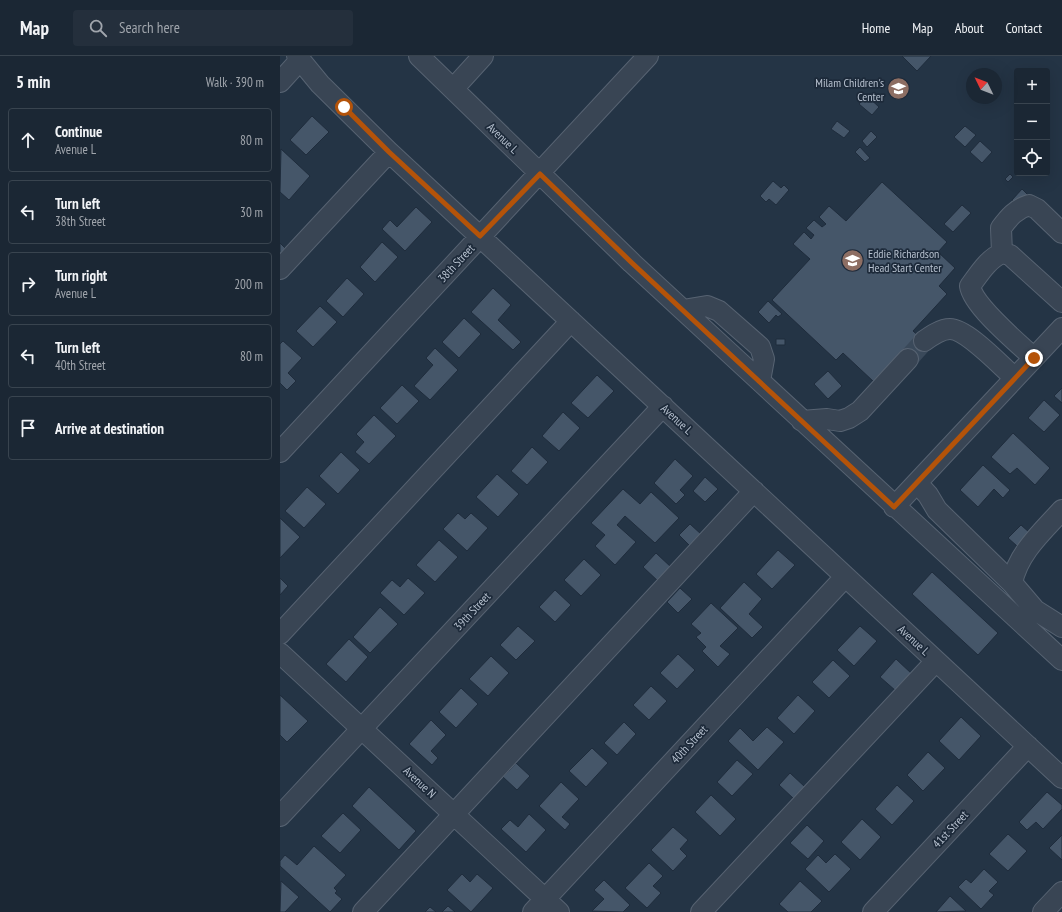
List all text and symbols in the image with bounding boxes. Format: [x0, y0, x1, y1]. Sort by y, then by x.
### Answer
search box [73, 10, 353, 46]
text: Map [20, 16, 49, 40]
icon: search [87, 17, 109, 39]
text: Search here [119, 18, 180, 37]
text: Home [862, 19, 890, 37]
text: Map [912, 19, 933, 37]
text: About [955, 19, 984, 37]
text: Contact [1006, 19, 1042, 37]
north arrow [966, 68, 1002, 104]
map controls [1014, 68, 1050, 176]
button: + [1014, 68, 1050, 104]
text: 5 min [16, 71, 50, 93]
text: Walk · 390 m [206, 74, 264, 91]
place label: Milam Children's Center [815, 75, 885, 104]
school or university icon: Milam Children's Center [886, 76, 912, 102]
route start [335, 98, 353, 116]
button: − [1014, 104, 1050, 140]
street label: Avenue L [484, 119, 522, 157]
text: Continue [55, 122, 102, 141]
icon: ahead [17, 129, 39, 151]
text: 80 m [240, 132, 263, 149]
button: locate [1014, 140, 1050, 176]
text: Avenue L [55, 141, 96, 158]
text: Turn left [55, 194, 100, 213]
icon: left [17, 201, 39, 223]
text: 30 m [240, 204, 263, 221]
text: 38th Street [55, 213, 106, 230]
street label: 38th Street [435, 240, 478, 285]
place label: Eddie Richardson Head Start Center [868, 246, 942, 275]
school or university icon: Eddie Richardson Head Start Center [839, 247, 865, 273]
text: Turn right [55, 266, 107, 285]
icon: right [17, 273, 39, 295]
text: 200 m [234, 276, 263, 293]
text: Avenue L [55, 285, 96, 302]
text: Turn left [55, 338, 100, 357]
icon: left [17, 345, 39, 367]
text: 80 m [240, 348, 263, 365]
route end [1025, 349, 1043, 367]
text: 40th Street [55, 357, 106, 374]
street label: Avenue L [658, 401, 696, 437]
icon: arrive [17, 417, 39, 439]
text: Arrive at destination [55, 419, 164, 438]
street label: 39th Street [451, 588, 494, 633]
street label: Avenue L [895, 622, 933, 658]
street label: 40th Street [668, 721, 711, 766]
street label: Avenue N [400, 763, 440, 801]
street label: 41st Street [929, 807, 971, 851]

